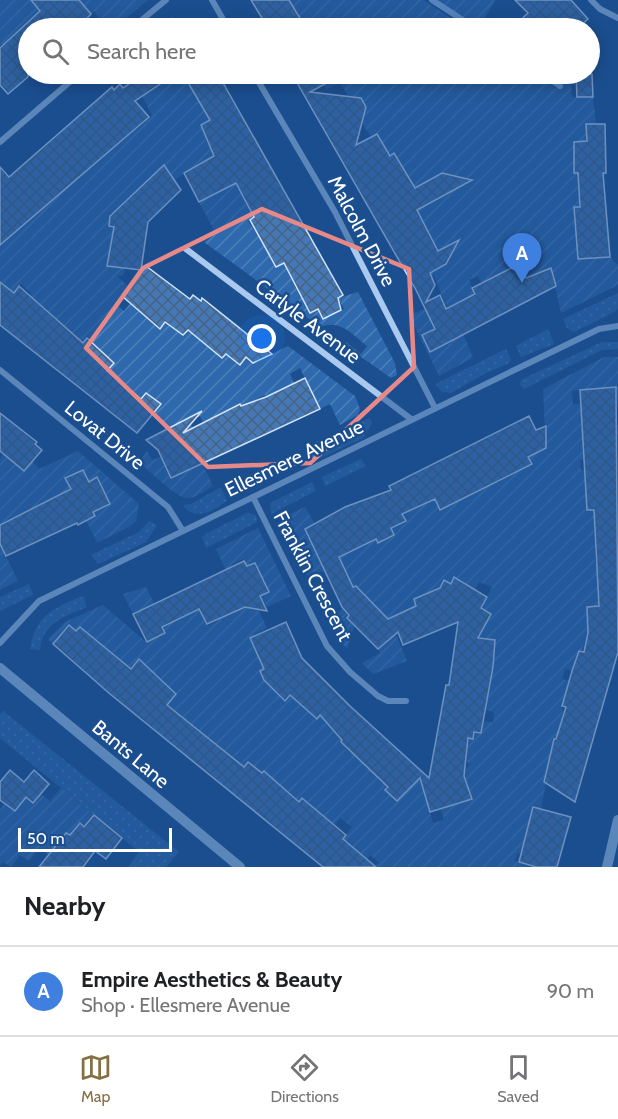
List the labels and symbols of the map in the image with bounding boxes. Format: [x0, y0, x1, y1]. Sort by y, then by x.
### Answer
street label: Malcolm Drive [323, 172, 401, 290]
pin: A [502, 234, 542, 283]
street label: Carlyle Avenue [251, 274, 365, 368]
your location [247, 324, 276, 353]
street label: Lovat Drive [60, 396, 150, 474]
street label: Ellesmere Avenue [221, 414, 367, 502]
street label: Franklin Crescent [269, 507, 357, 645]
street label: Bants Lane [88, 715, 174, 793]
scale bar [18, 825, 172, 852]

